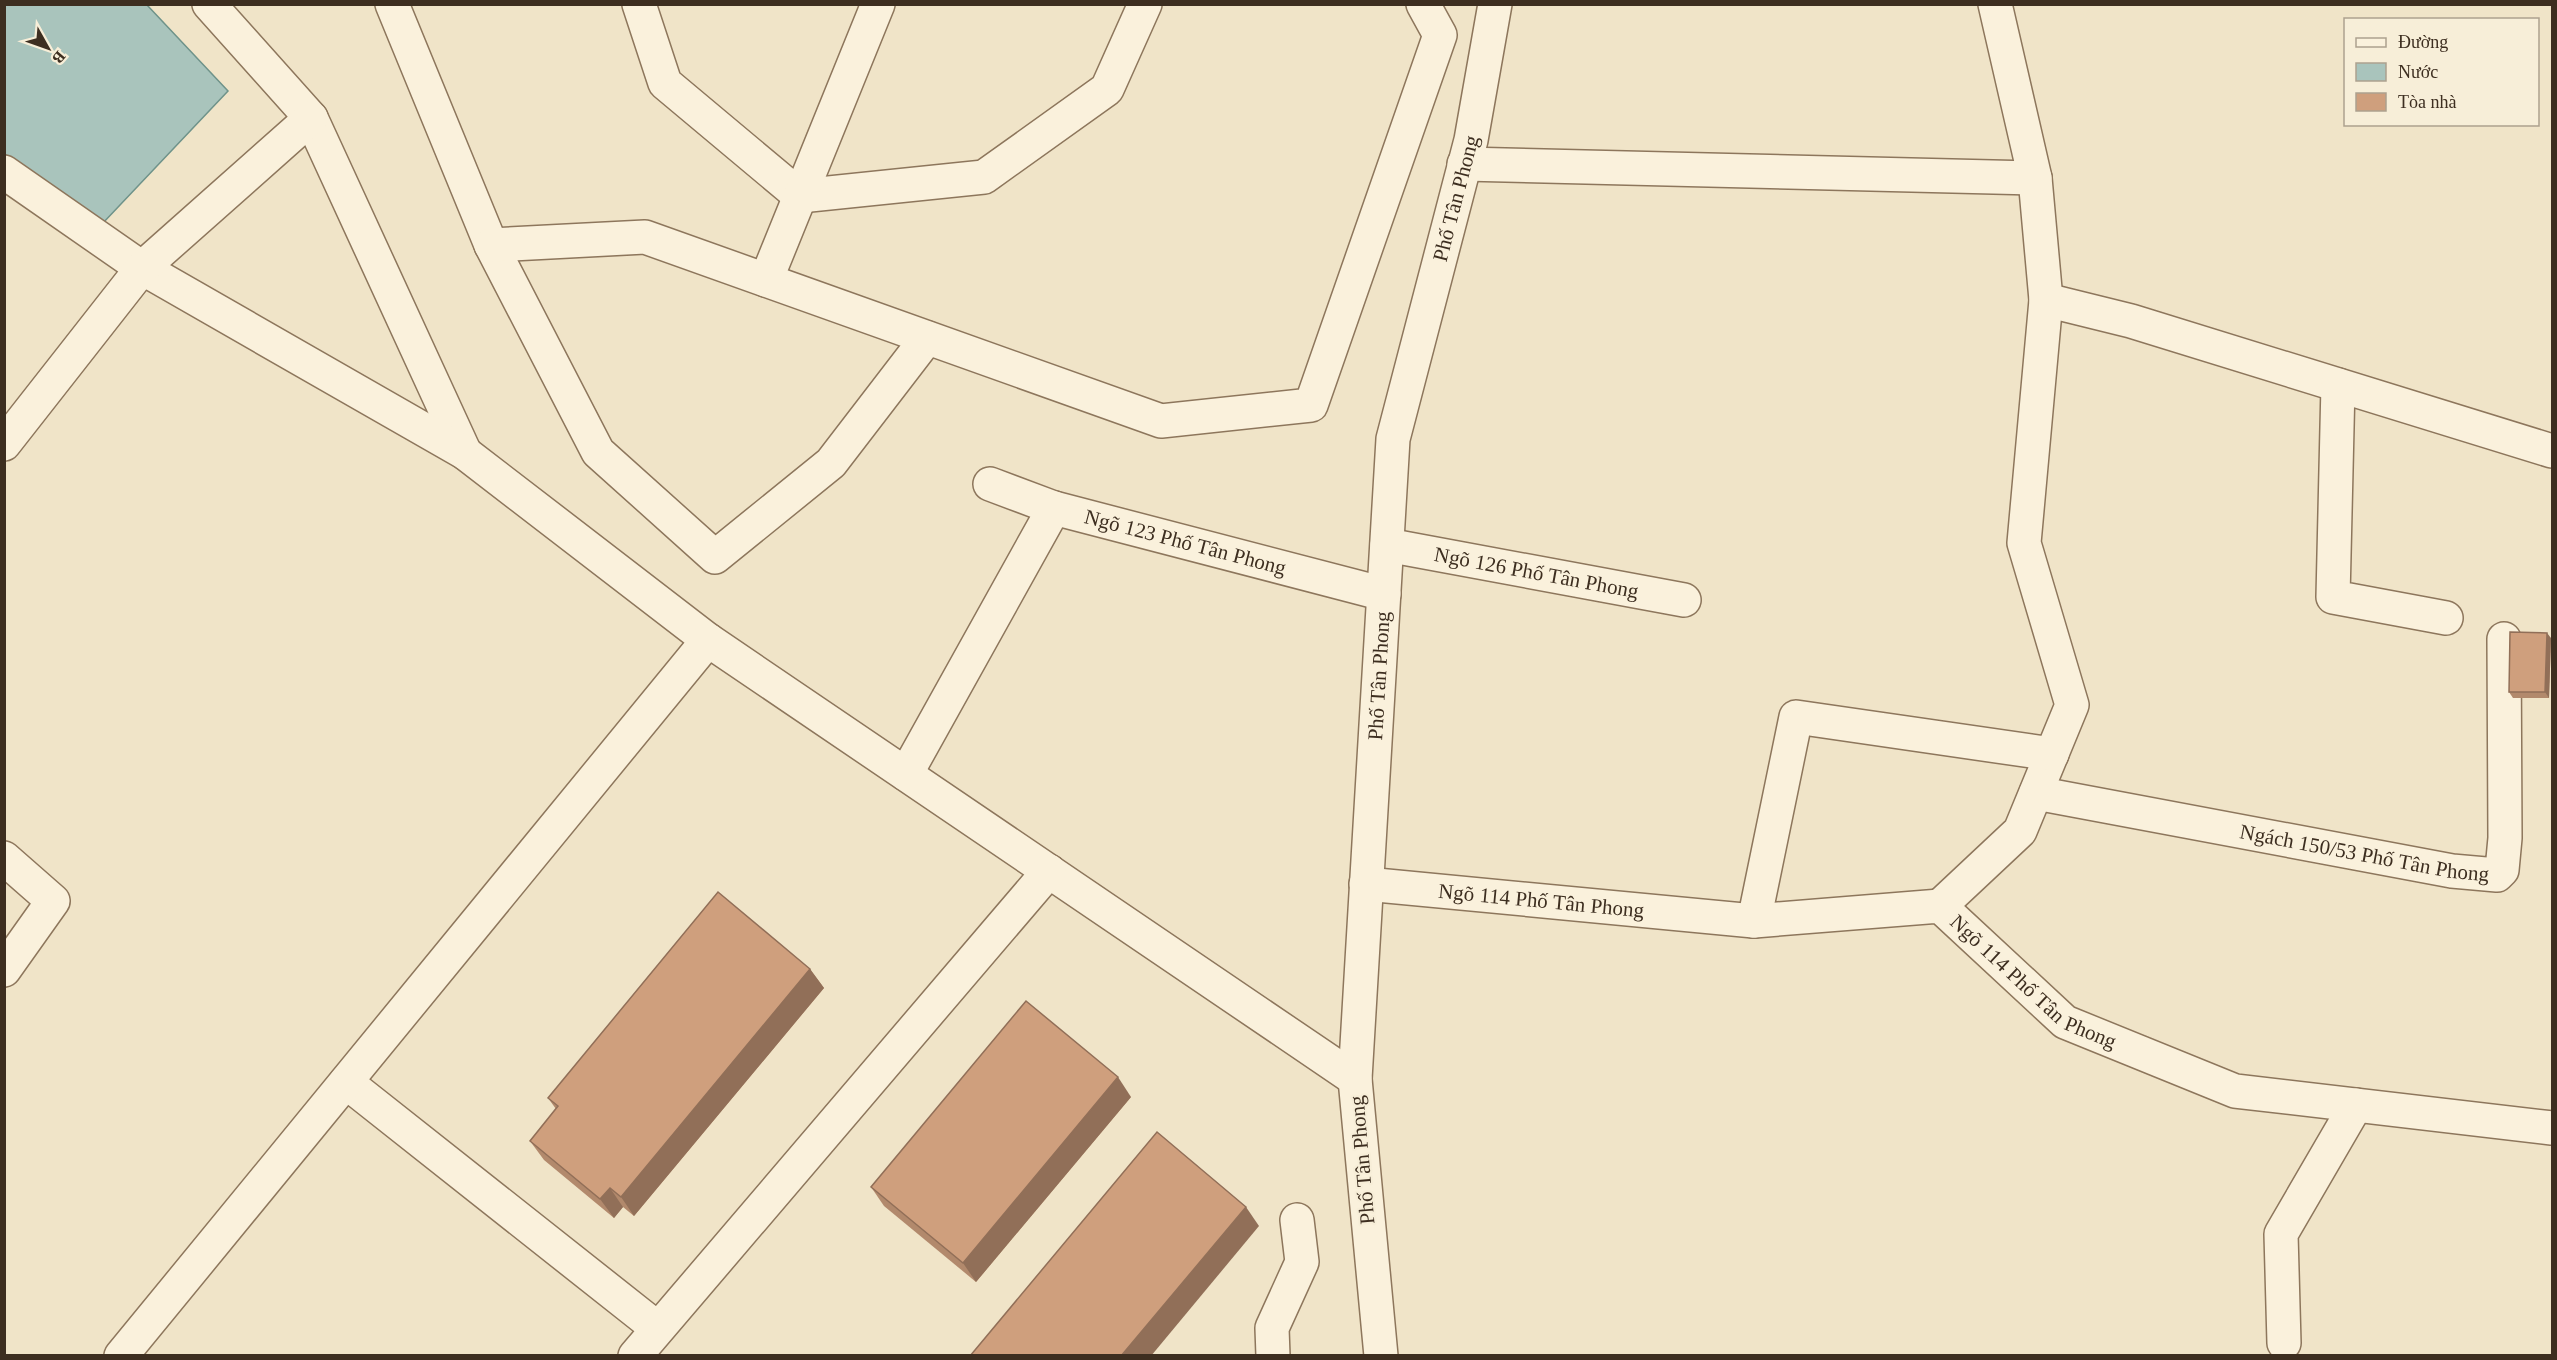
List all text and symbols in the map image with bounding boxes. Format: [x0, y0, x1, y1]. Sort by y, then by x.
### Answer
north arrow [18, 18, 78, 78]
legend [2344, 18, 2539, 126]
text: Đường [2398, 32, 2448, 52]
text: B [49, 48, 69, 67]
text: Nước [2398, 62, 2438, 82]
text: Tòa nhà [2398, 92, 2456, 112]
street label: Phố Tân Phong [1428, 132, 1484, 264]
street label: Ngõ 123 Phố Tân Phong [1082, 504, 1289, 580]
street label: Ngõ 126 Phố Tân Phong [1432, 542, 1641, 603]
street label: Phố Tân Phong [1363, 610, 1395, 741]
street label: Ngách 150/53 Phố Tân Phong [2238, 819, 2491, 886]
street label: Ngõ 114 Phố Tân Phong [1437, 879, 1646, 923]
street label: Ngõ 114 Phố Tân Phong [1945, 910, 2120, 1054]
street label: Phố Tân Phong [1344, 1094, 1380, 1225]

